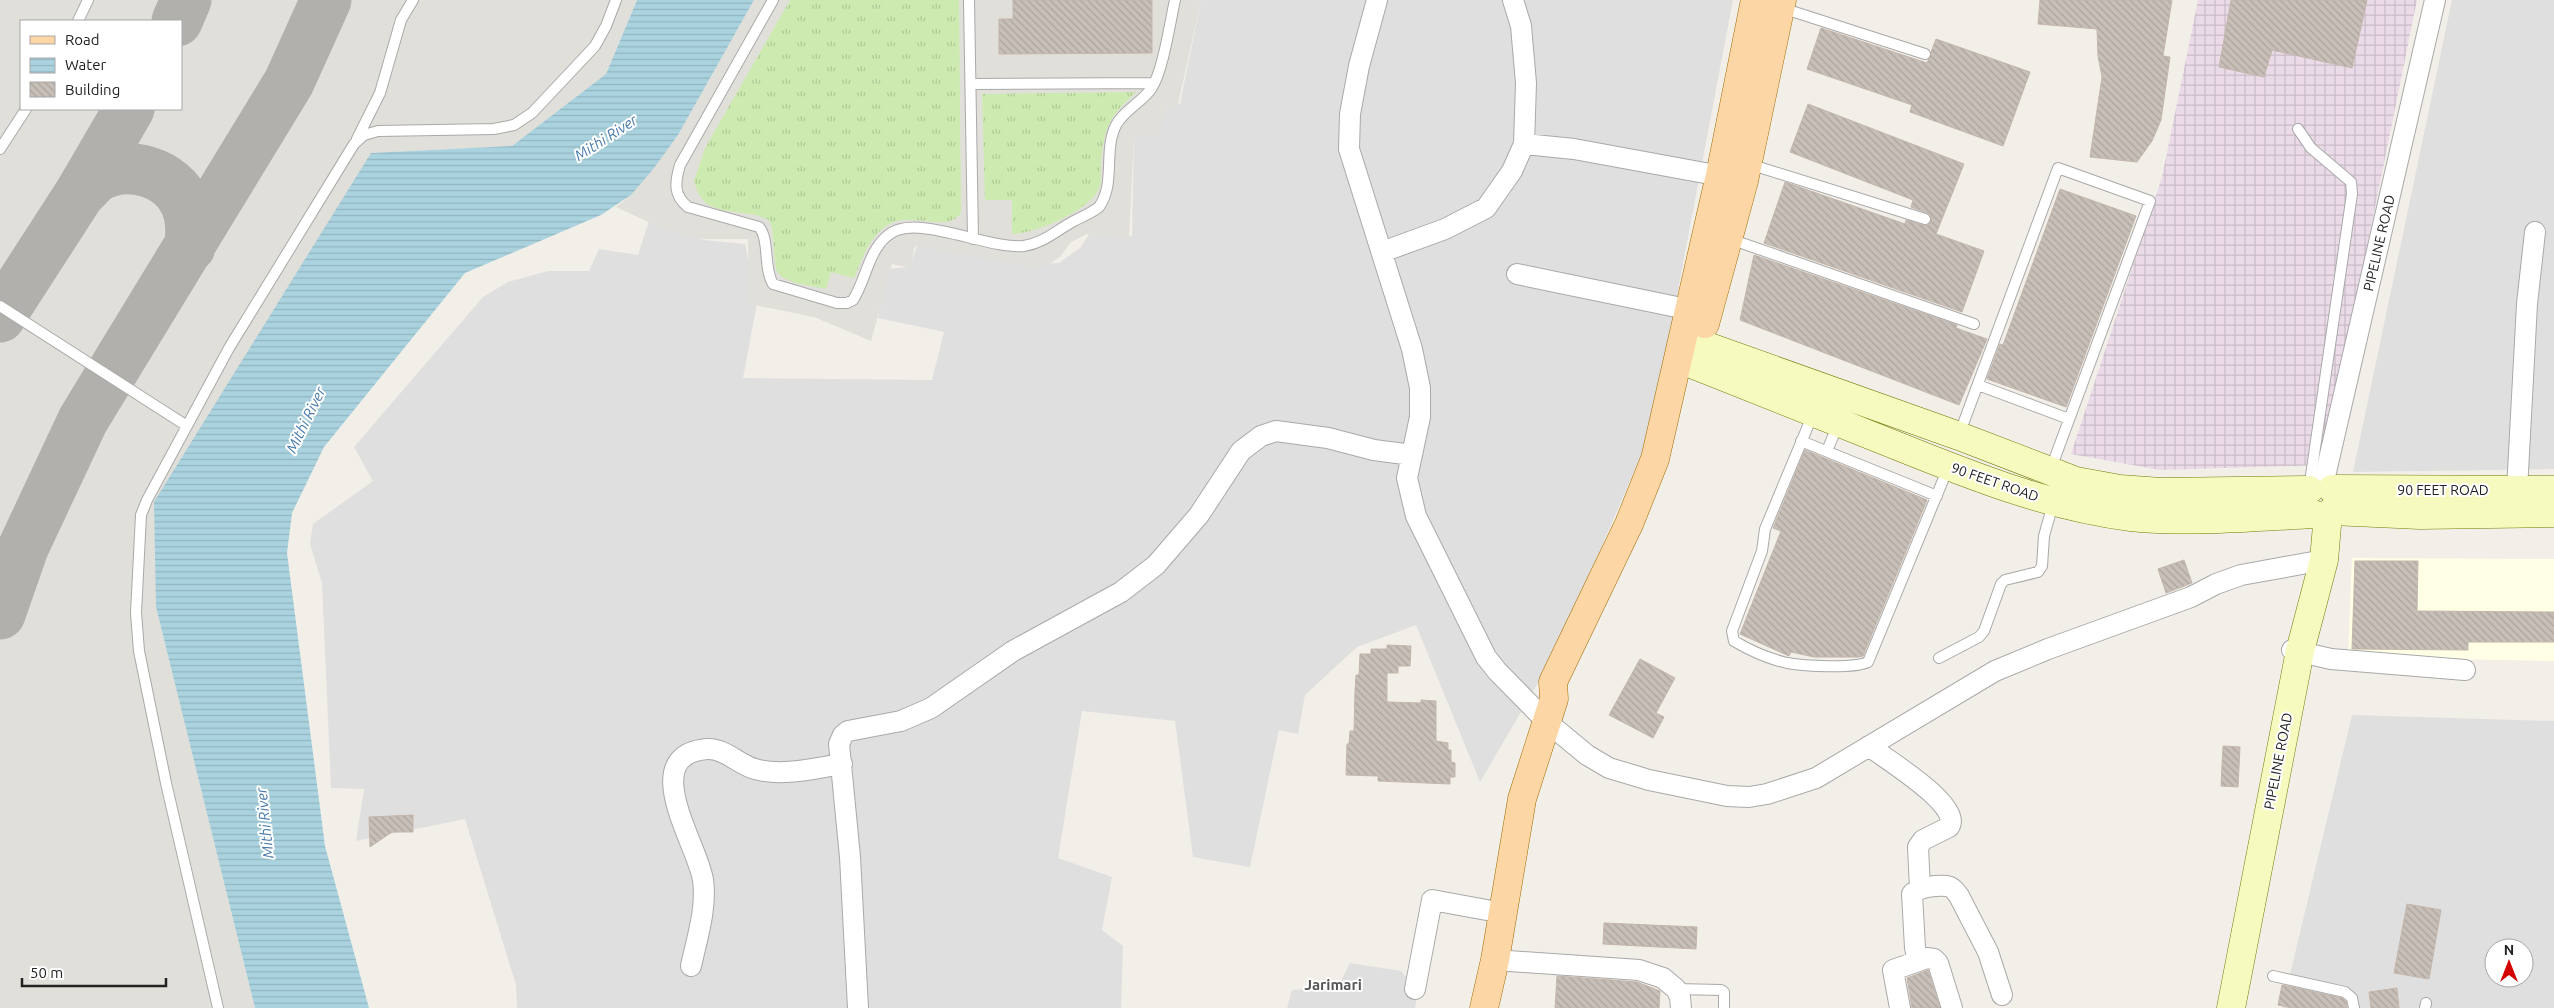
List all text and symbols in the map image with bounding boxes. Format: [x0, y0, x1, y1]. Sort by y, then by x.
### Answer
legend [20, 20, 182, 110]
text: Road [65, 31, 100, 48]
text: Water [65, 56, 106, 73]
text: Building [65, 81, 120, 98]
water label: Mithi River [571, 110, 641, 164]
street label: PIPELINE ROAD [2360, 193, 2398, 293]
water label: Mithi River [282, 383, 329, 456]
street label: 90 FEET ROAD [1949, 460, 2041, 504]
street label: 90 FEET ROAD [2397, 482, 2489, 498]
street label: PIPELINE ROAD [2261, 711, 2295, 811]
water label: Mithi River [252, 785, 277, 859]
north arrow [2484, 938, 2534, 988]
text: N [2504, 942, 2514, 958]
scale bar [22, 956, 166, 988]
text: 50 m [30, 964, 63, 981]
district label: Jarimari [1304, 976, 1362, 993]

